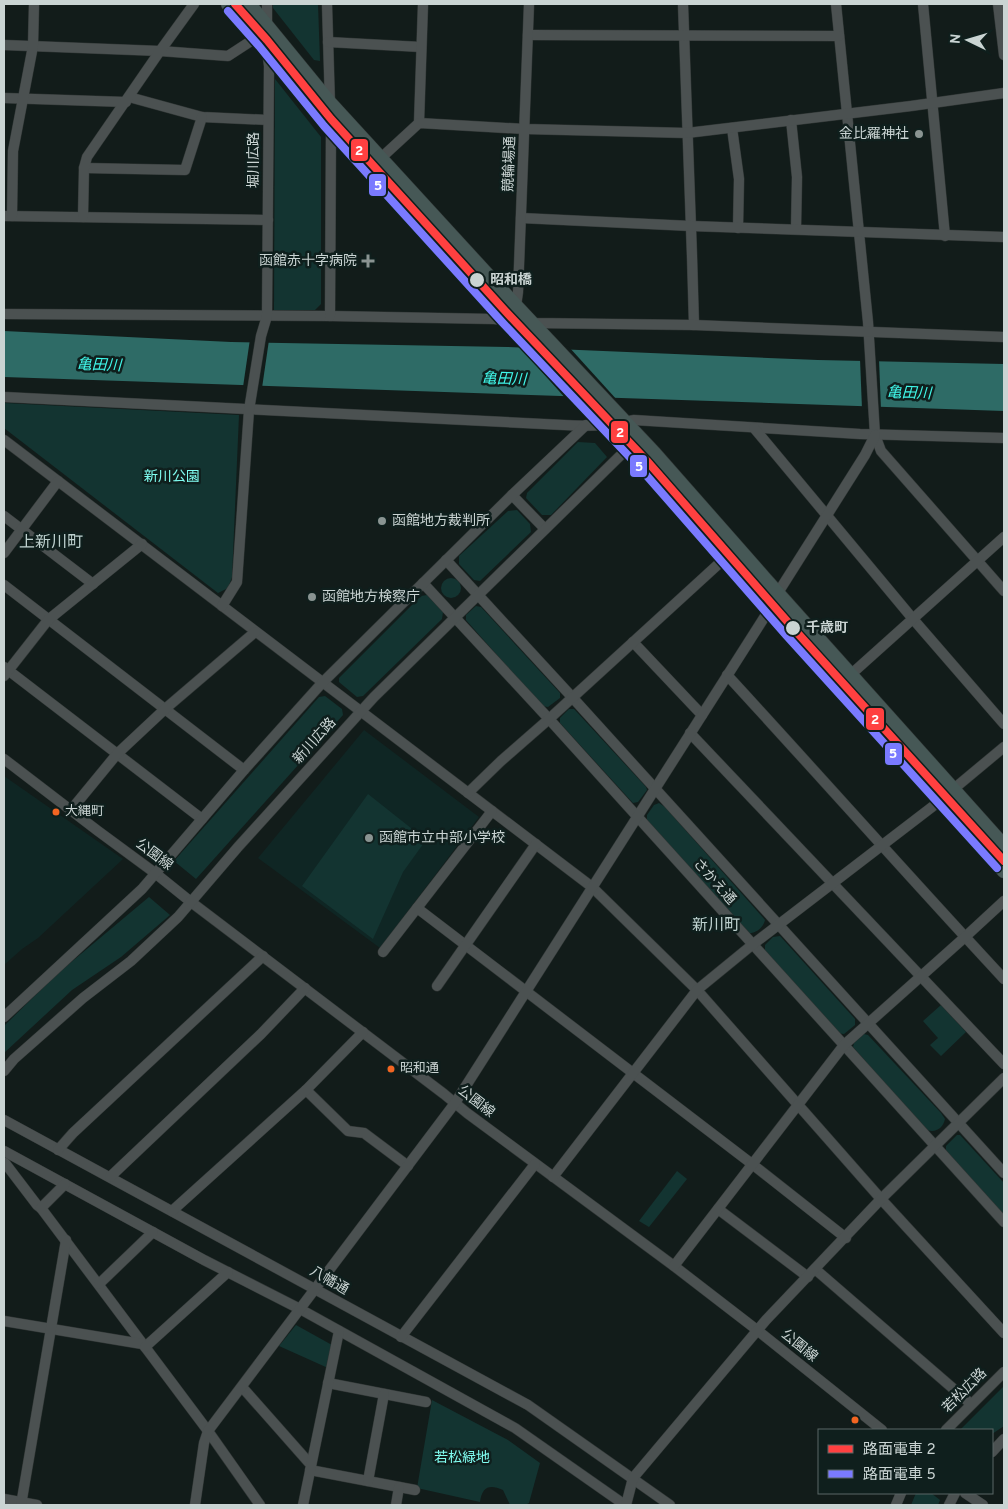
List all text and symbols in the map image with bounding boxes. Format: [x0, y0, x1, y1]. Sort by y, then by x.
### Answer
north arrow [943, 15, 993, 65]
text: N [948, 33, 965, 45]
place label: 金比羅神社 [839, 126, 909, 143]
marker: 金比羅神社 [913, 128, 925, 140]
street label: 堀川広路 [246, 132, 263, 188]
street label: 競輪場通 [500, 136, 519, 192]
line badge: 2 [350, 138, 369, 162]
text: 2 [355, 143, 363, 160]
line badge: 5 [368, 173, 387, 197]
text: 5 [374, 178, 382, 195]
place label: 函館赤十字病院 [259, 253, 357, 270]
marker: 函館赤十字病院 [361, 254, 375, 268]
marker: 昭和橋 [468, 271, 486, 289]
place label: 昭和橋 [490, 272, 532, 289]
water label: 亀田川 [76, 356, 124, 376]
water label: 亀田川 [481, 370, 529, 390]
water label: 亀田川 [886, 384, 934, 404]
line badge: 2 [610, 420, 629, 444]
text: 2 [616, 425, 624, 442]
line badge: 5 [629, 454, 648, 478]
text: 5 [635, 459, 643, 476]
park label: 新川公園 [144, 469, 200, 486]
place label: 函館地方裁判所 [392, 513, 490, 530]
marker: 函館地方裁判所 [376, 515, 388, 527]
district label: 上新川町 [19, 533, 83, 553]
place label: 函館地方検察庁 [322, 589, 420, 606]
marker: 函館地方検察庁 [306, 591, 318, 603]
marker: 千歳町 [784, 619, 802, 637]
place label: 千歳町 [806, 620, 848, 637]
line badge: 2 [865, 707, 885, 731]
text: 2 [871, 712, 879, 729]
street label: 新川広路 [290, 715, 340, 767]
line badge: 5 [884, 742, 903, 766]
text: 5 [889, 746, 897, 763]
place label: 大縄町 [65, 804, 104, 820]
marker: 大縄町 [51, 807, 61, 817]
place label: 函館市立中部小学校 [379, 830, 505, 847]
marker: 函館市立中部小学校 [363, 832, 375, 844]
street label: 公園線 [132, 836, 176, 874]
street label: さかえ通 [689, 856, 739, 908]
district label: 新川町 [692, 916, 740, 936]
place label: 昭和通 [400, 1061, 439, 1077]
marker: 昭和通 [386, 1064, 396, 1074]
street label: 公園線 [454, 1082, 498, 1122]
street label: 八幡通 [307, 1263, 351, 1299]
street label: 公園線 [777, 1326, 821, 1366]
street label: 若松広路 [939, 1365, 991, 1417]
unlabelled marker [850, 1415, 860, 1425]
legend [818, 1429, 993, 1494]
text: 路面電車 2 [863, 1441, 936, 1460]
park label: 若松緑地 [434, 1450, 490, 1467]
text: 路面電車 5 [863, 1466, 936, 1485]

